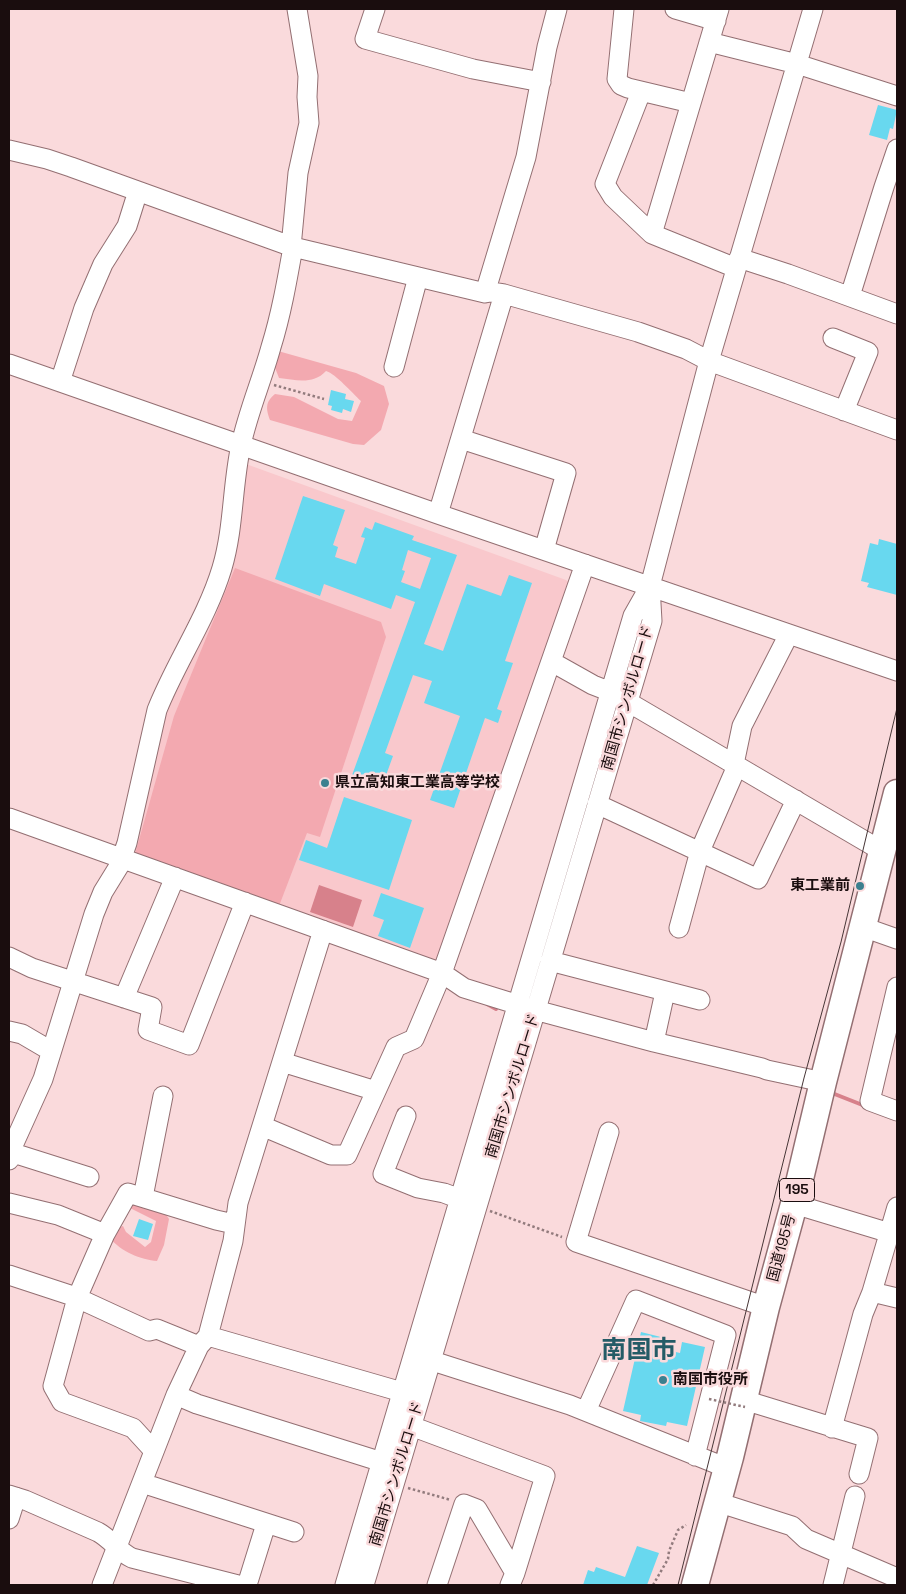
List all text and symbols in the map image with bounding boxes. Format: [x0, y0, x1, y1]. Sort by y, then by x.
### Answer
street label: 南国市シンボルロード [599, 623, 657, 773]
place label: 県立高知東工業高等学校 [335, 774, 500, 792]
marker: 県立高知東工業高等学校 [319, 777, 331, 789]
place label: 東工業前 [790, 877, 850, 895]
marker: 東工業前 [854, 880, 866, 892]
street label: 南国市シンボルロード [482, 1012, 544, 1160]
road number: 195 [780, 1178, 814, 1202]
street label: 国道195号 [764, 1212, 800, 1284]
district label: 南国市 [602, 1336, 676, 1366]
place label: 南国市役所 [673, 1371, 748, 1389]
marker: 南国市役所 [657, 1374, 669, 1386]
street label: 南国市シンボルロード [366, 1400, 428, 1548]

